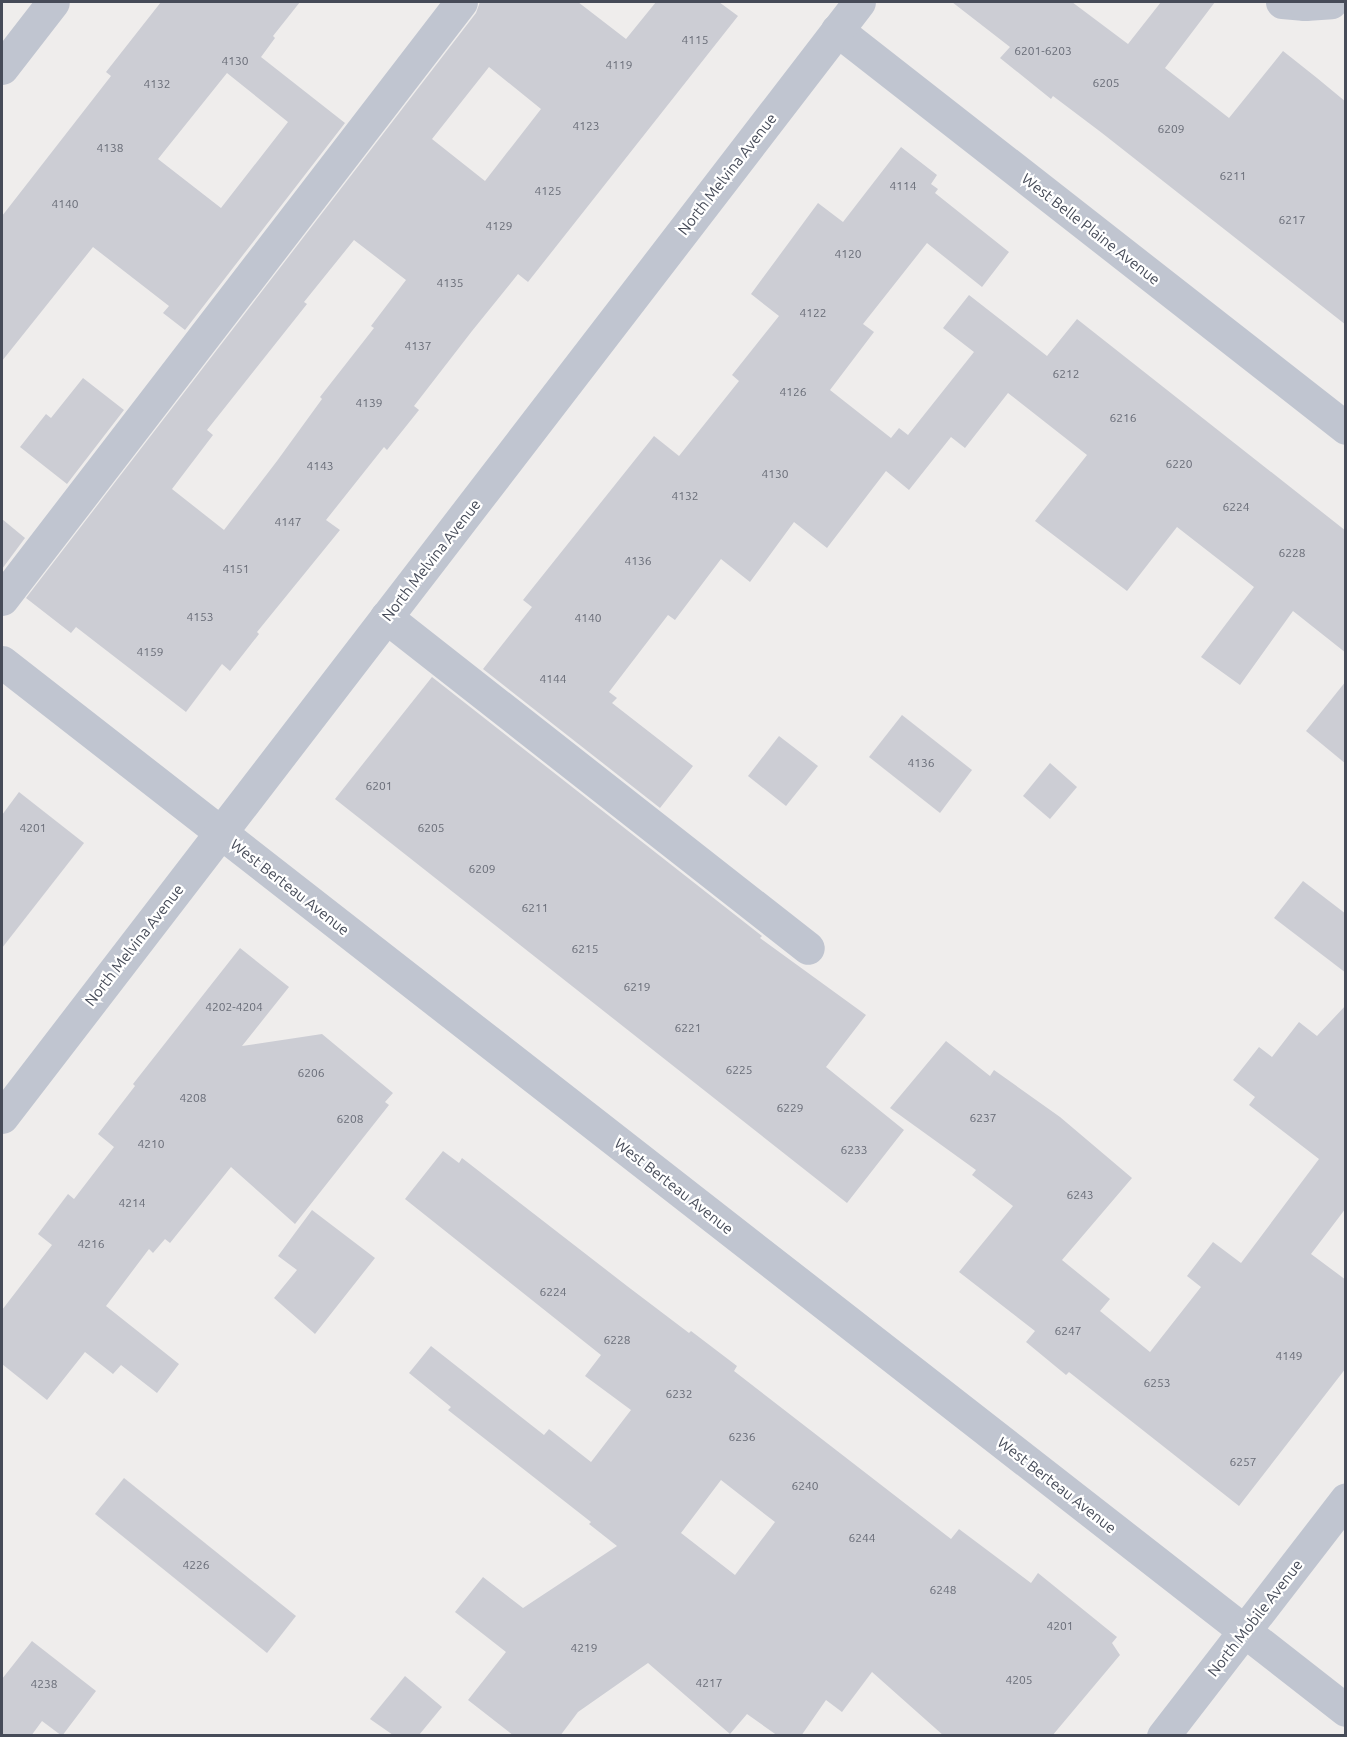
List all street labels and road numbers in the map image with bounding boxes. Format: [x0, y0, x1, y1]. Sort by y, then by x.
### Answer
street label: North Melvina Avenue [674, 110, 780, 238]
street label: West Belle Plaine Avenue [1018, 169, 1164, 289]
street label: North Melvina Avenue [378, 496, 484, 624]
street label: West Berteau Avenue [227, 835, 353, 939]
street label: North Melvina Avenue [81, 881, 187, 1009]
street label: West Berteau Avenue [611, 1134, 737, 1238]
street label: West Berteau Avenue [994, 1433, 1120, 1537]
street label: North Mobile Avenue [1204, 1556, 1306, 1680]

